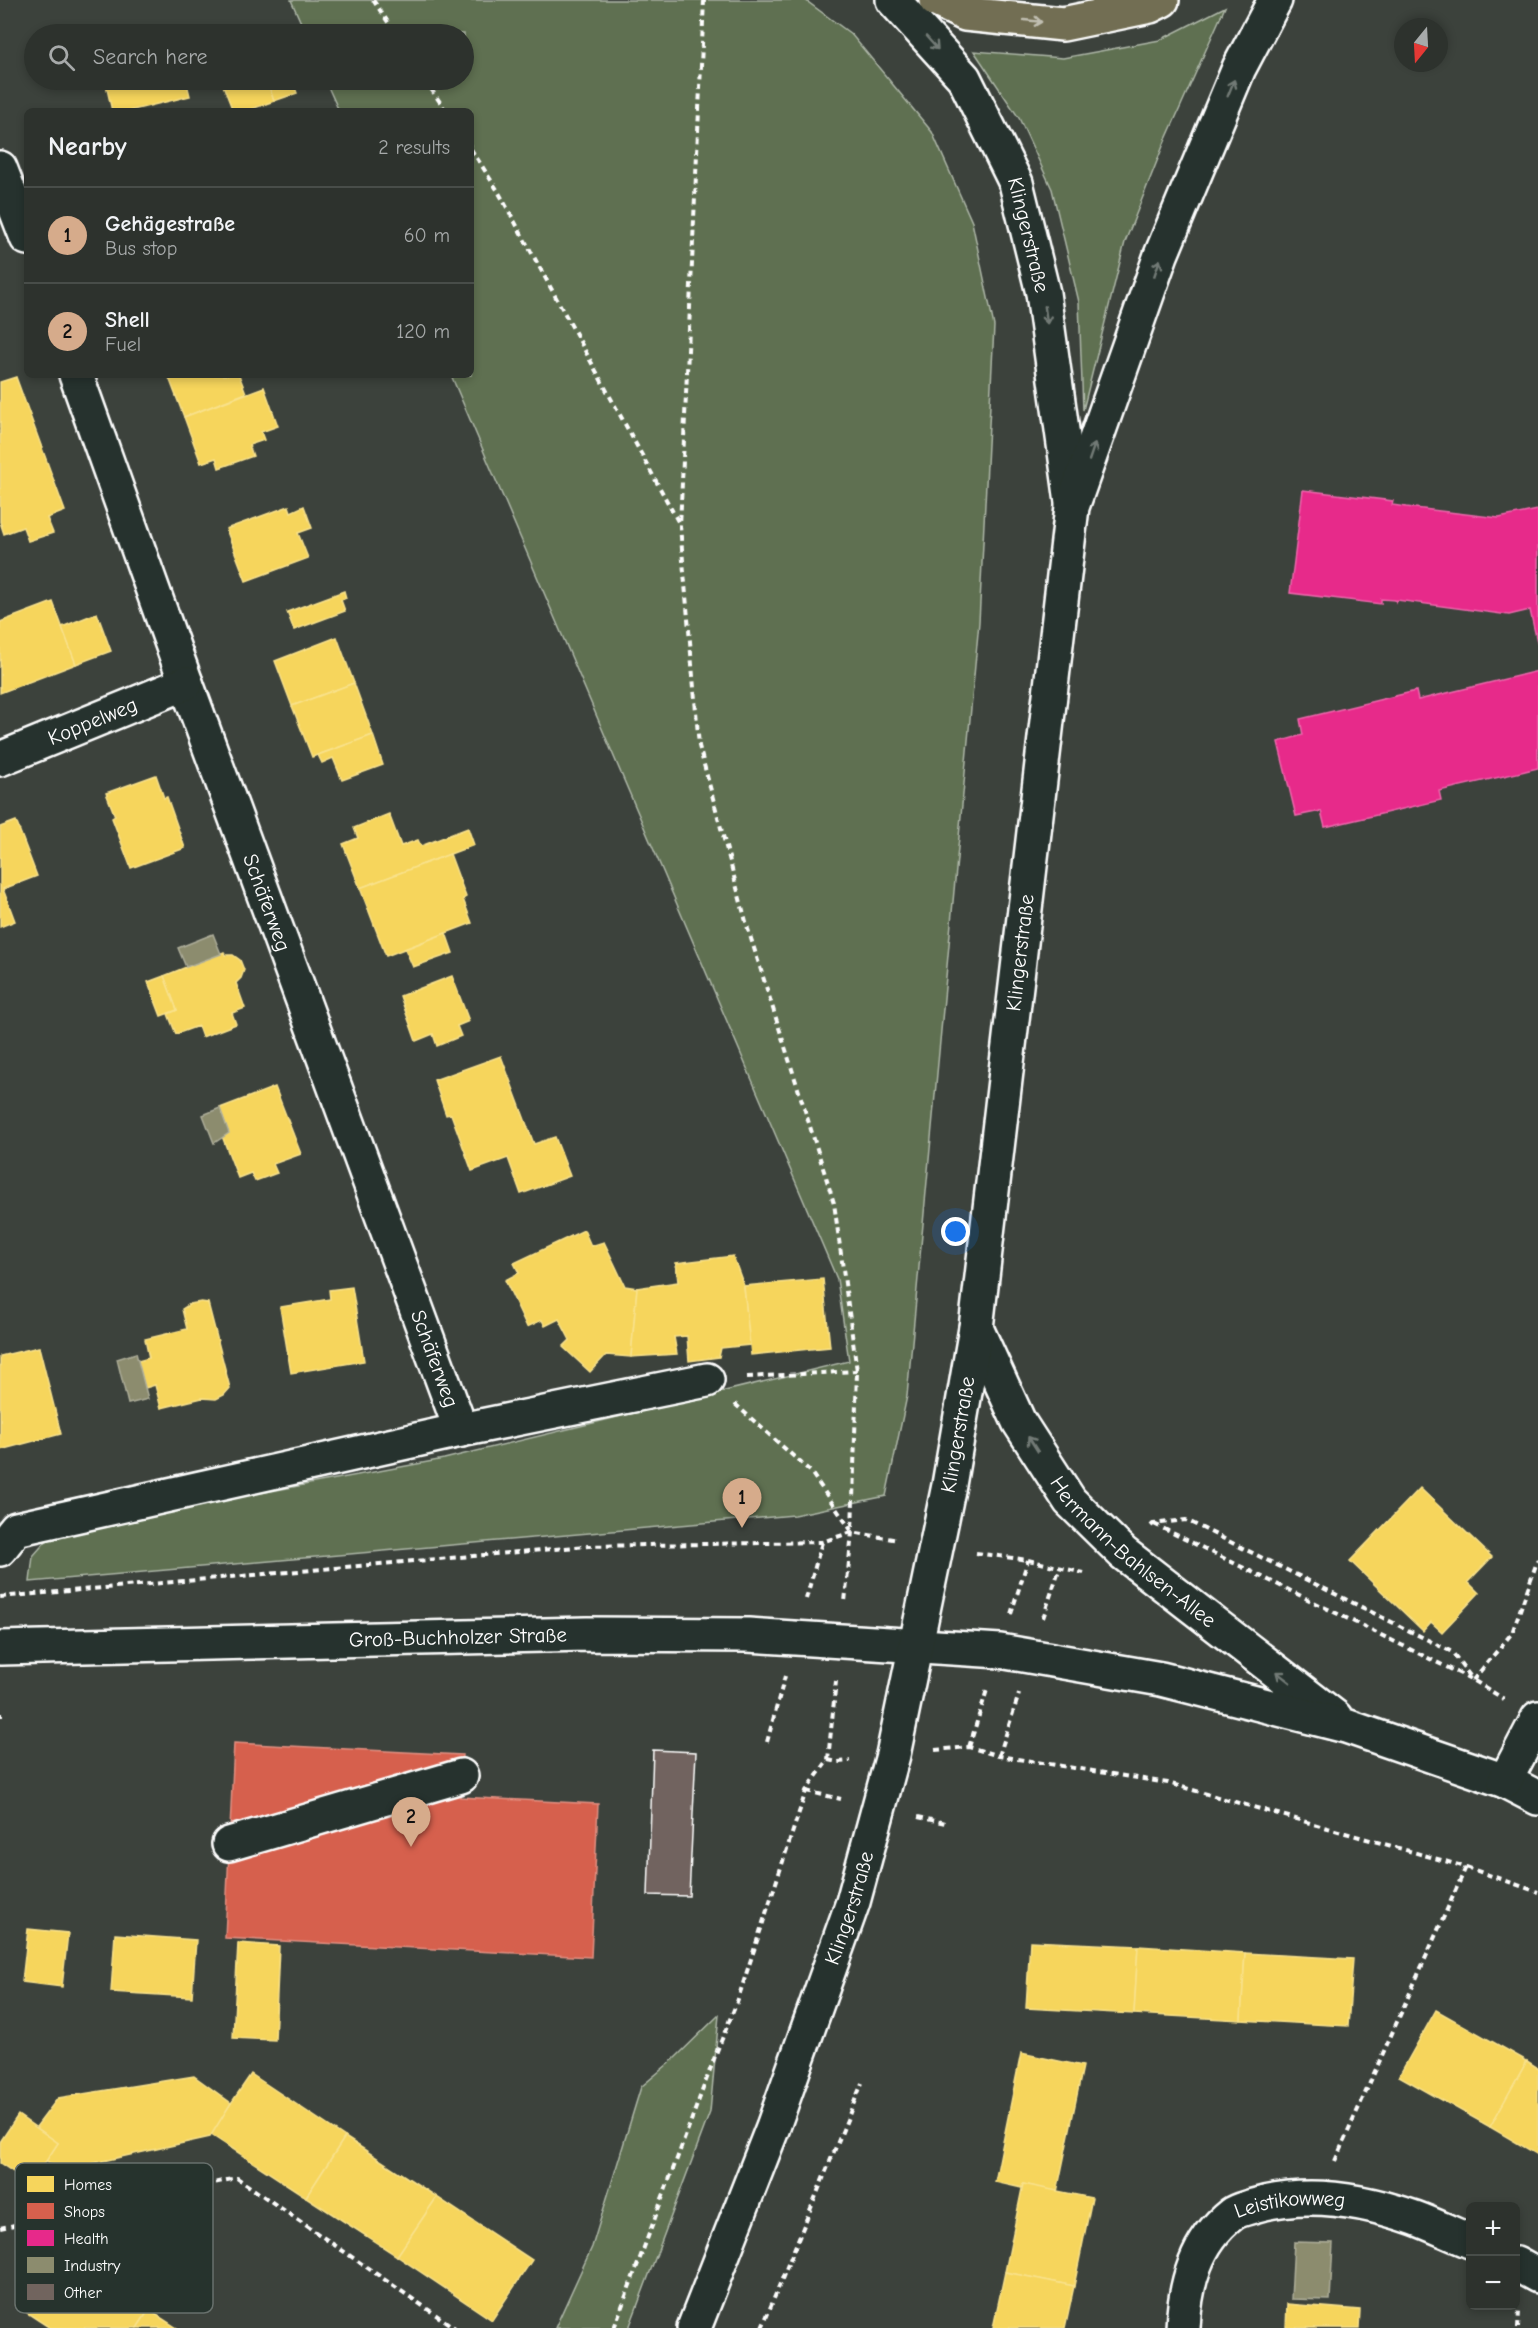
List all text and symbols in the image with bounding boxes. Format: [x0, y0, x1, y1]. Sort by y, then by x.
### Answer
one-way arrow [1023, 16, 1043, 27]
north arrow [1394, 18, 1448, 72]
search box [24, 24, 474, 90]
one-way arrow [925, 36, 939, 51]
icon: search [45, 41, 78, 74]
text: Search here [93, 44, 208, 70]
one-way arrow [1226, 79, 1237, 97]
text: Nearby [48, 132, 127, 162]
text: 2 results [378, 136, 450, 159]
street label: Klingerstraße [1003, 175, 1054, 295]
text: Gehägestraße [105, 211, 235, 237]
text: 1 [64, 224, 71, 247]
text: 60 m [404, 224, 450, 247]
text: Bus stop [105, 237, 177, 260]
one-way arrow [1152, 259, 1163, 278]
one-way arrow [1041, 305, 1052, 325]
text: Shell [105, 307, 150, 333]
text: 2 [63, 320, 72, 343]
text: 120 m [396, 320, 450, 343]
text: Fuel [105, 333, 141, 356]
one-way arrow [1087, 443, 1098, 462]
street label: Koppelweg [44, 692, 141, 750]
street label: Schäferweg [238, 851, 296, 955]
street label: Klingerstraße [1001, 893, 1039, 1013]
your location [941, 1217, 970, 1246]
street label: Schäferweg [406, 1307, 464, 1411]
street label: Klingerstraße [936, 1374, 979, 1495]
one-way arrow [1027, 1436, 1039, 1453]
street label: Hermann-Bahlsen-Allee [1045, 1472, 1221, 1632]
pin: 1 [722, 1478, 762, 1528]
street label: Groß-Buchholzer Straße [348, 1622, 567, 1652]
one-way arrow [1276, 1670, 1292, 1683]
pin: 2 [392, 1798, 430, 1847]
street label: Klingerstraße [820, 1848, 878, 1968]
legend [15, 2163, 213, 2313]
text: Homes [64, 2176, 112, 2194]
street label: Leistikowweg [1231, 2186, 1347, 2223]
map controls [1466, 2202, 1520, 2310]
button: + [1466, 2202, 1520, 2256]
text: Shops [64, 2203, 105, 2221]
text: Health [64, 2230, 109, 2248]
button: − [1466, 2256, 1520, 2310]
text: Industry [64, 2257, 121, 2275]
text: Other [64, 2284, 102, 2302]

